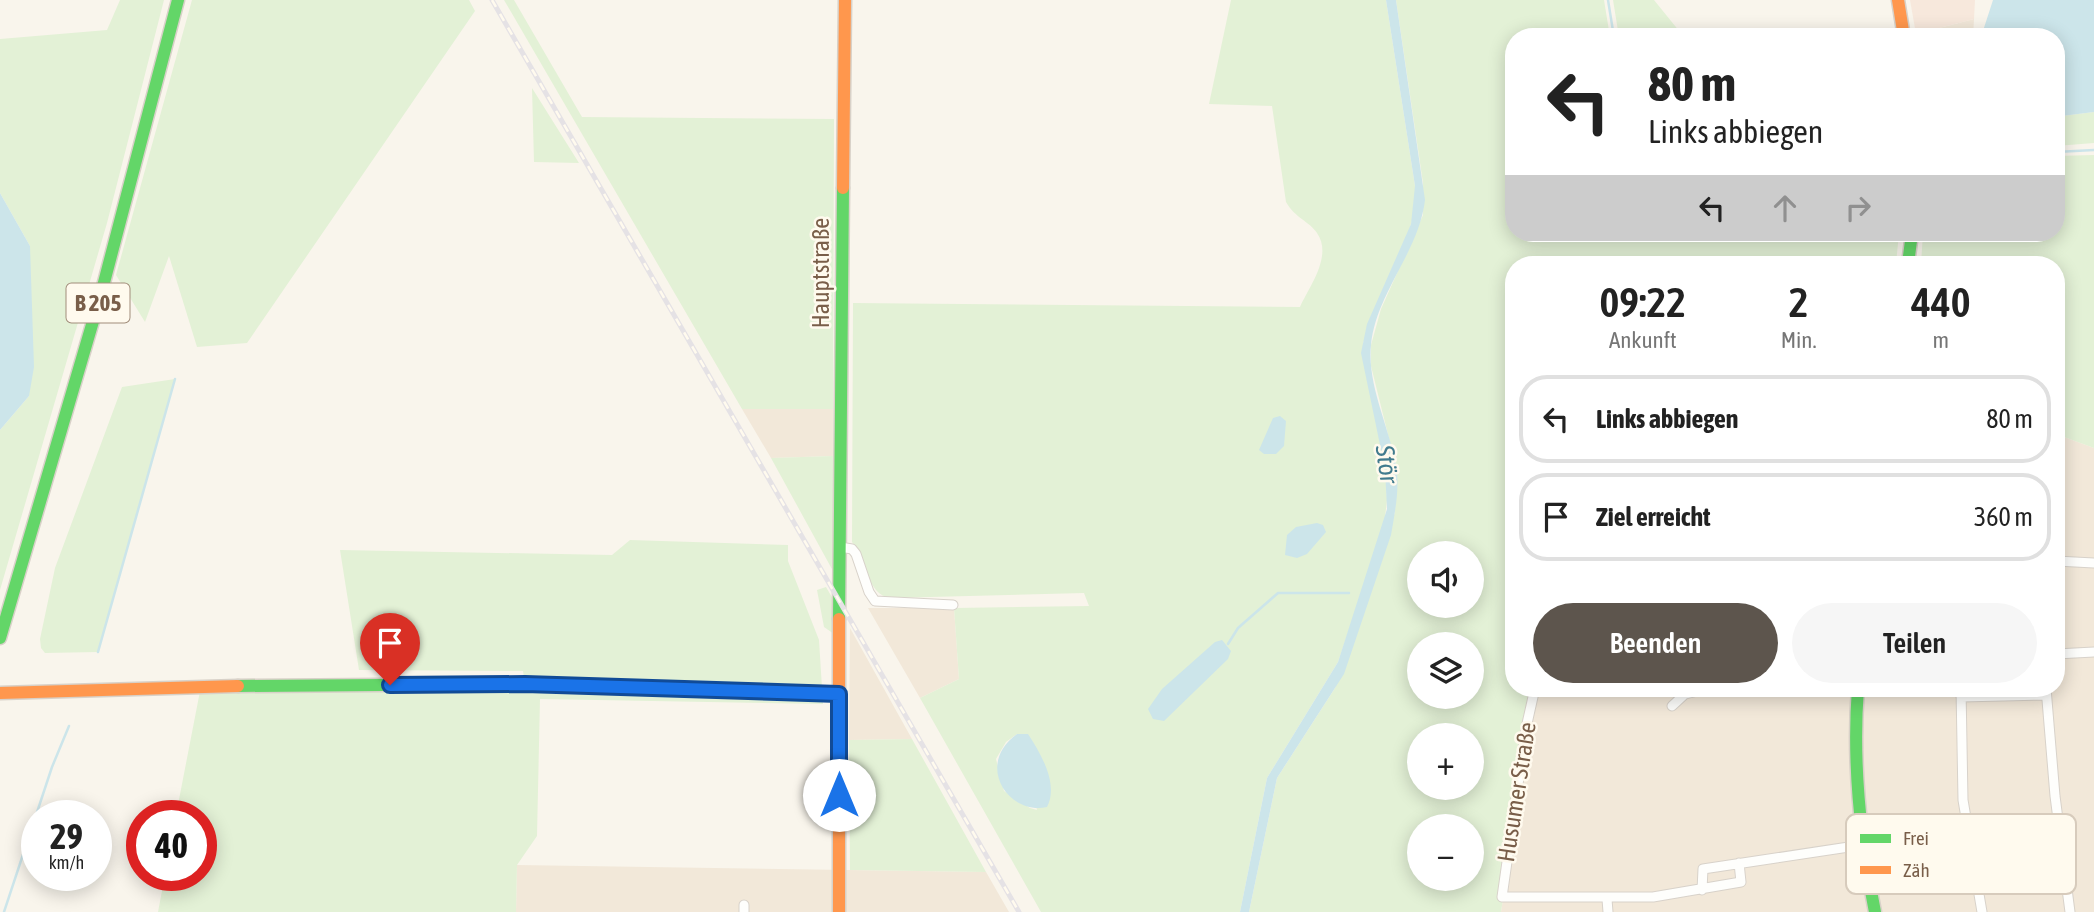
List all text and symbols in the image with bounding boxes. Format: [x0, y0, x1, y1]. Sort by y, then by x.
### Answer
text: 80 m [1648, 55, 1736, 111]
icon: left [1533, 56, 1624, 147]
text: Links abbiegen [1648, 113, 1823, 150]
icon: left [1693, 189, 1731, 227]
icon: ahead [1766, 189, 1804, 227]
icon: right [1839, 189, 1877, 227]
street label: Hauptstraße [807, 218, 834, 328]
text: 09:22 [1600, 278, 1686, 326]
text: 2 [1789, 278, 1808, 326]
text: 440 [1911, 278, 1970, 326]
road number: B 205 [66, 284, 130, 322]
text: Ankunft [1609, 327, 1677, 353]
text: Min. [1781, 327, 1817, 353]
text: m [1933, 327, 1949, 353]
icon: left [1537, 400, 1575, 438]
text: Links abbiegen [1596, 404, 1738, 434]
text: 80 m [1986, 404, 2033, 434]
water label: Stör [1369, 442, 1405, 486]
icon: arrive [1537, 498, 1575, 536]
text: Ziel erreicht [1596, 502, 1711, 532]
text: 360 m [1974, 502, 2033, 532]
map controls [1407, 541, 1484, 891]
button: sound [1407, 541, 1484, 618]
button: Beenden [1533, 603, 1778, 683]
button: Teilen [1792, 603, 2037, 683]
pin [360, 613, 420, 685]
icon: arrive [371, 624, 409, 662]
button: layers [1407, 632, 1484, 709]
street label: Husumer Straße [1492, 720, 1541, 864]
button: + [1407, 723, 1484, 800]
position arrow [802, 758, 876, 832]
speed limit sign: 40 [126, 800, 217, 891]
button: − [1407, 814, 1484, 891]
legend [1846, 814, 2076, 894]
text: 29 [50, 816, 83, 856]
text: Frei [1903, 827, 1929, 849]
text: km/h [49, 852, 84, 873]
text: Zäh [1903, 859, 1930, 881]

